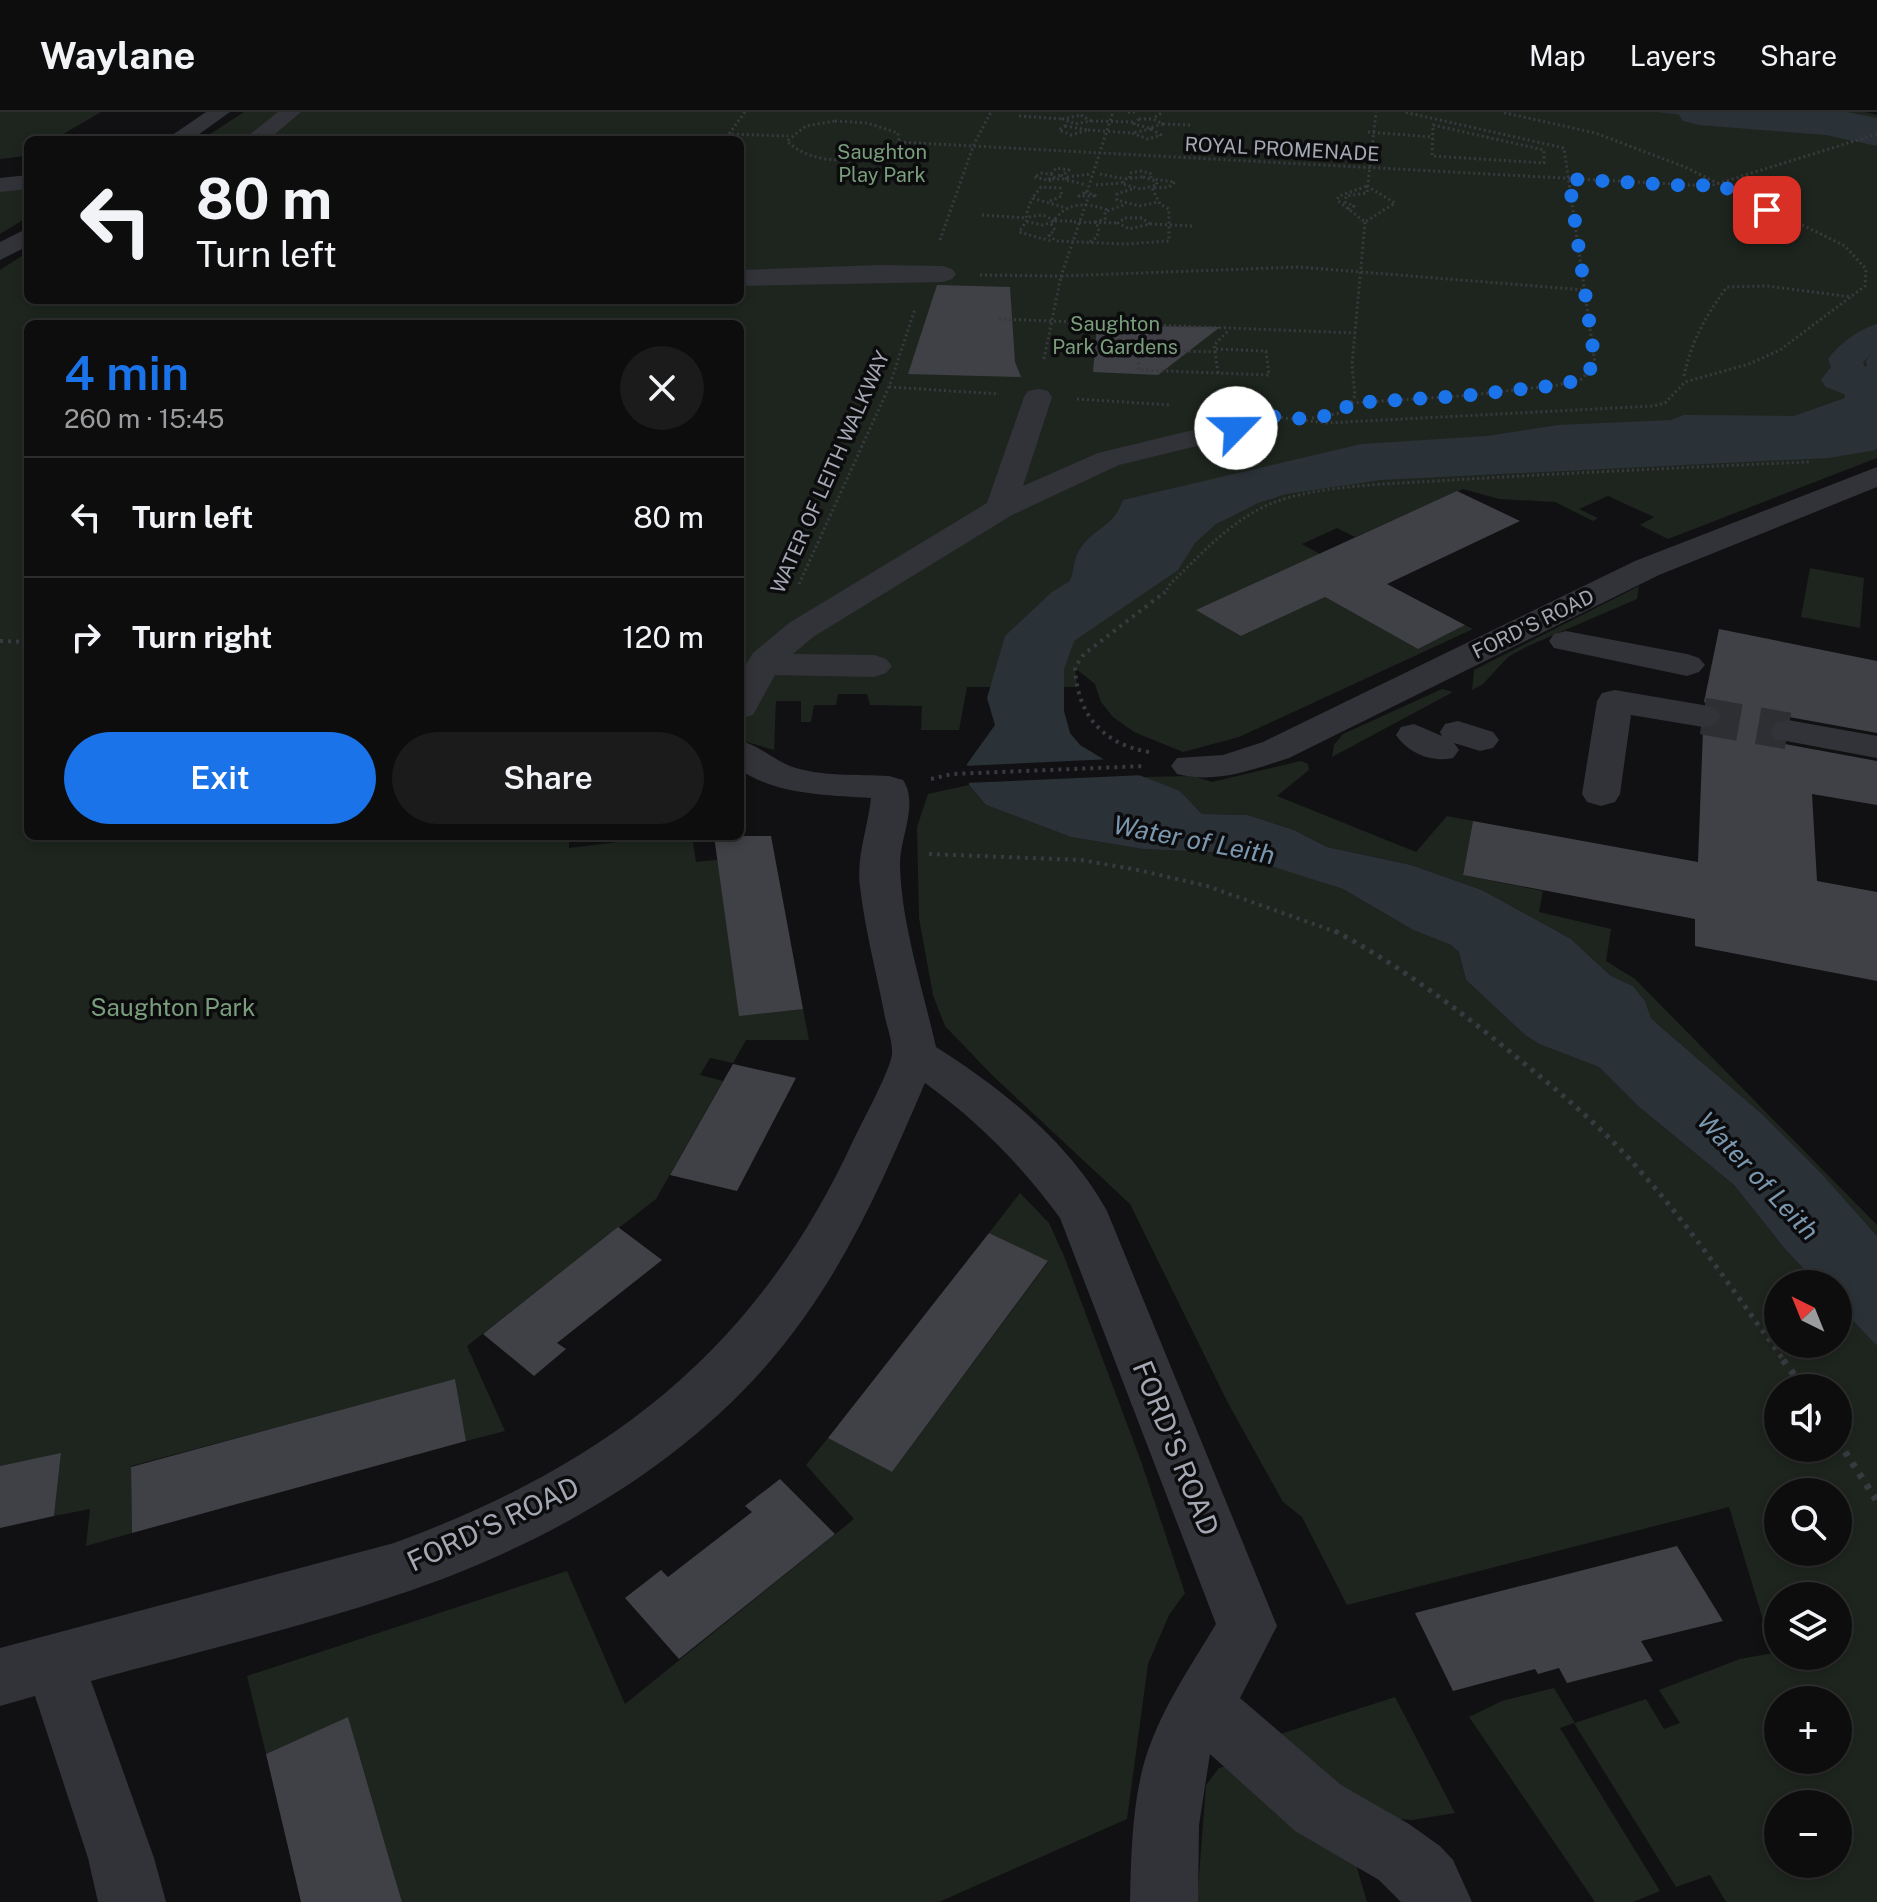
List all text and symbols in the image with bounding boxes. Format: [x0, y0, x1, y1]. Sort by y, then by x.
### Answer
text: Waylane [40, 33, 195, 78]
text: Map [1529, 39, 1586, 72]
text: Layers [1630, 39, 1716, 72]
text: Share [1760, 39, 1837, 72]
street label: ROYAL PROMENADE [1184, 132, 1380, 166]
park label: Saughton Play Park [837, 140, 927, 187]
text: 80 m [196, 166, 332, 232]
icon: left [64, 168, 168, 272]
pin [1733, 176, 1801, 244]
icon: arrive [1745, 188, 1789, 232]
text: Turn left [196, 233, 337, 275]
park label: Saughton Park Gardens [1052, 312, 1178, 359]
text: 4 min [64, 344, 189, 401]
button: close [620, 346, 704, 430]
street label: WATER OF LEITH WALKWAY [766, 347, 894, 597]
position arrow [1194, 386, 1278, 470]
text: 260 m · 15:45 [64, 403, 224, 434]
icon: left [64, 495, 108, 539]
text: Turn left [132, 499, 253, 535]
text: 80 m [633, 499, 704, 535]
street label: FORD'S ROAD [1468, 584, 1598, 664]
icon: right [64, 615, 108, 659]
text: Turn right [132, 619, 272, 655]
text: 120 m [622, 619, 704, 655]
button: Exit [64, 732, 376, 824]
button: Share [392, 732, 704, 824]
water label: Water of Leith [1111, 809, 1278, 870]
park label: Saughton Park [91, 993, 255, 1021]
water label: Water of Leith [1691, 1105, 1826, 1246]
north arrow [1764, 1270, 1852, 1358]
map controls [1764, 1270, 1852, 1878]
street label: FORD'S ROAD [1126, 1356, 1227, 1540]
button: sound [1764, 1374, 1852, 1462]
street label: FORD'S ROAD [402, 1469, 584, 1578]
button: search [1764, 1478, 1852, 1566]
button: layers [1764, 1582, 1852, 1670]
button: + [1764, 1686, 1852, 1774]
button: − [1764, 1790, 1852, 1878]

